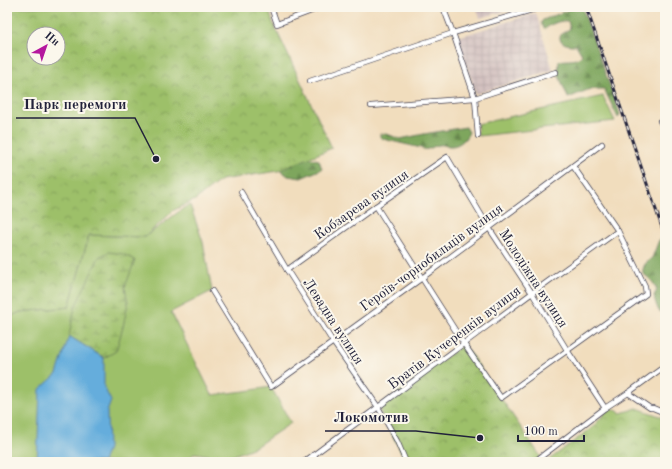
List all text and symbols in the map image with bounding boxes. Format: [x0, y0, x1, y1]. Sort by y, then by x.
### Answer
north arrow [26, 26, 66, 66]
text: Пн [42, 30, 61, 49]
callout: Парк перемоги [16, 91, 135, 118]
text: Парк перемоги [23, 98, 127, 113]
street label: Кобзарева вулиця [312, 167, 411, 242]
street label: Героїв-чорнобильців вулиця [358, 201, 506, 314]
street label: Молодіжна вулиця [496, 227, 570, 330]
street label: Левадна вулиця [300, 276, 366, 367]
street label: Братів Кучеренків вулиця [386, 283, 523, 392]
callout: Локомотив [325, 404, 416, 431]
text: Локомотив [333, 411, 409, 426]
scale bar [518, 417, 584, 443]
text: 100 m [524, 426, 558, 438]

